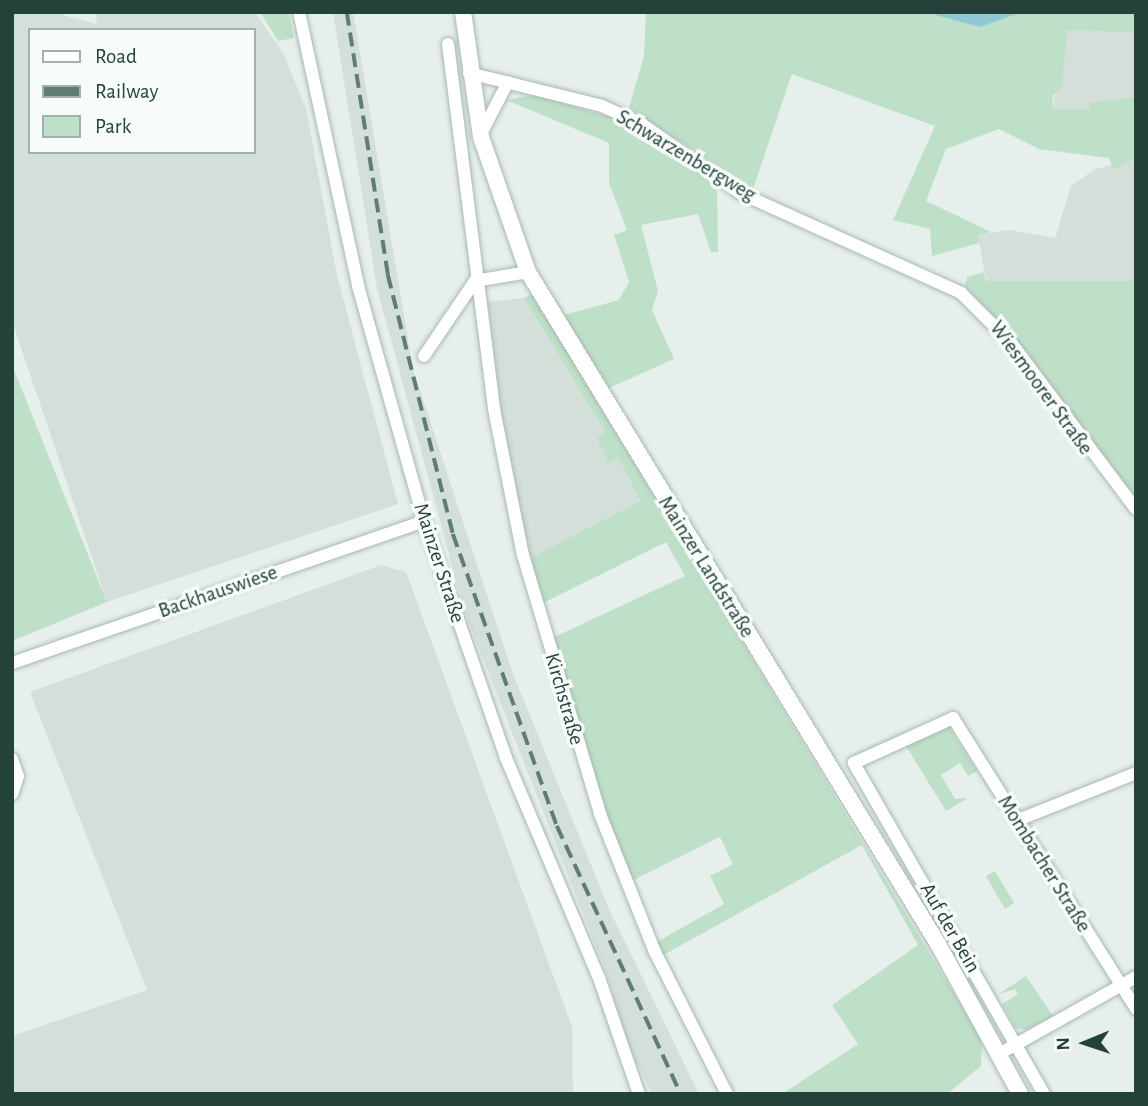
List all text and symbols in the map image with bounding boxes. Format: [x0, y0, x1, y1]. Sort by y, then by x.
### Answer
legend [28, 28, 256, 154]
text: Road [95, 46, 137, 67]
text: Railway [95, 81, 158, 102]
street label: Schwarzenbergweg [612, 104, 760, 208]
text: Park [95, 116, 131, 137]
street label: Wiesmoorer Straße [984, 316, 1098, 460]
street label: Mainzer Landstraße [652, 492, 760, 642]
street label: Mainzer Straße [408, 500, 470, 626]
street label: Backhauswiese [155, 560, 281, 624]
street label: Kirchstraße [539, 650, 589, 748]
street label: Mombacher Straße [992, 791, 1096, 937]
street label: Auf der Bein [914, 879, 986, 977]
north arrow [1050, 1008, 1120, 1078]
text: N [1054, 1037, 1073, 1051]

